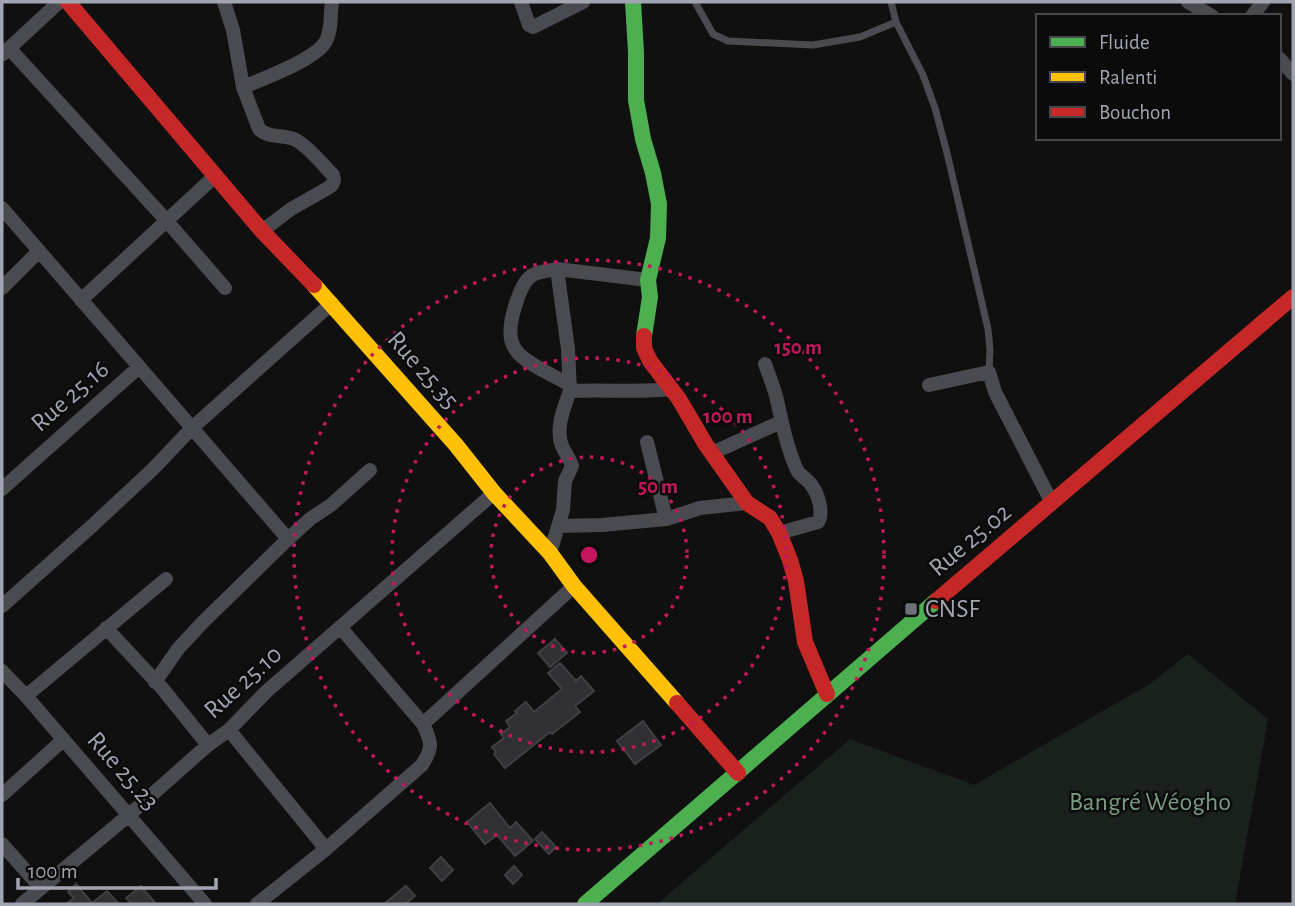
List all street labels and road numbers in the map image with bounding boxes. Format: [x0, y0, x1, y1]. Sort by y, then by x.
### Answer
street label: Rue 25.35 [382, 326, 464, 414]
street label: Rue 25.16 [26, 356, 114, 436]
street label: Rue 25.02 [924, 499, 1016, 581]
street label: Rue 25.10 [199, 641, 287, 723]
street label: Rue 25.23 [82, 727, 164, 815]

